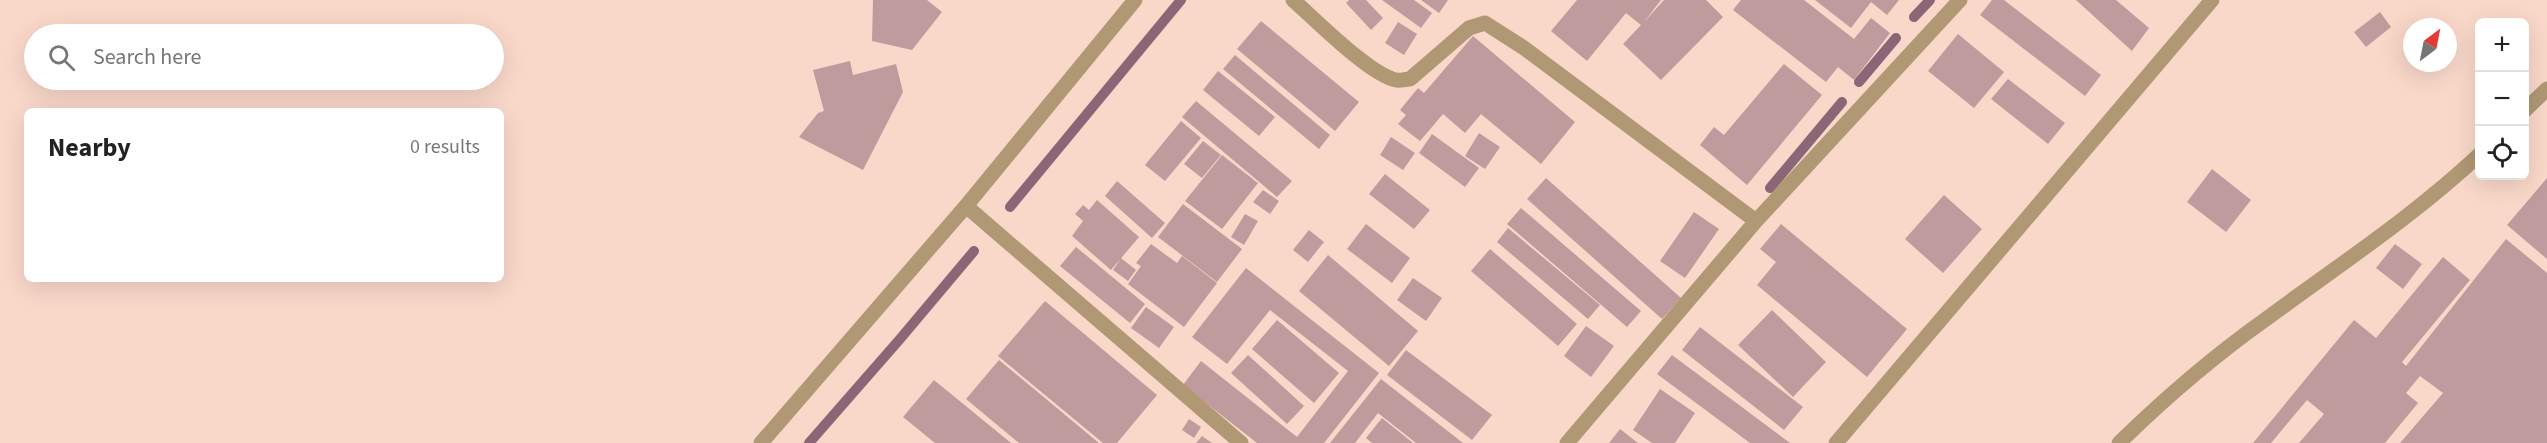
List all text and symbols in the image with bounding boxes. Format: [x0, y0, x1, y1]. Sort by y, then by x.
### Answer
north arrow [2403, 18, 2457, 72]
map controls [2475, 18, 2529, 180]
button: + [2475, 18, 2529, 72]
search box [24, 24, 504, 90]
icon: search [45, 41, 78, 74]
text: Search here [93, 41, 201, 73]
button: − [2475, 72, 2529, 126]
button: locate [2475, 126, 2529, 180]
text: Nearby [48, 129, 131, 166]
text: 0 results [410, 133, 480, 161]

